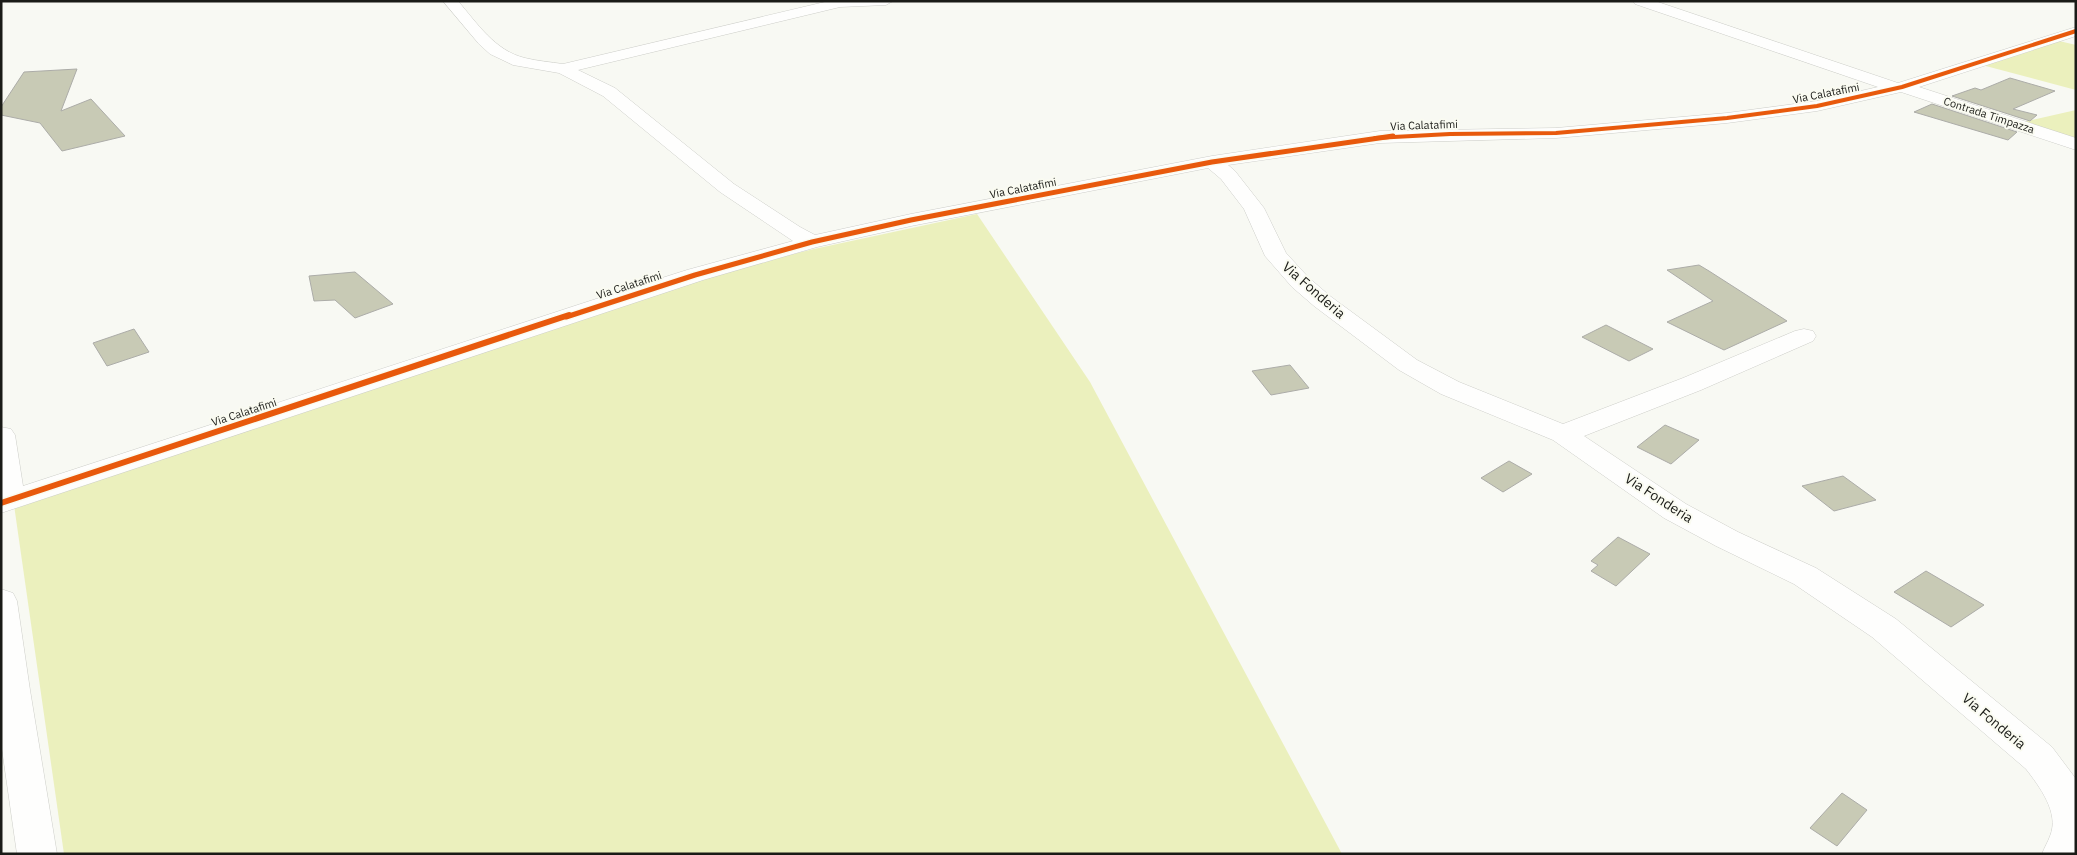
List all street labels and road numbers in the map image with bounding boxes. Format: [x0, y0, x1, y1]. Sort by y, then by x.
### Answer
street label: Via Calatafimi [1791, 80, 1861, 106]
street label: Contrada Timpazza [1942, 94, 2036, 136]
street label: Via Calatafimi [1390, 117, 1458, 133]
street label: Via Calatafimi [988, 175, 1058, 201]
street label: Via Fonderia [1279, 258, 1350, 323]
street label: Via Calatafimi [595, 268, 663, 302]
street label: Via Calatafimi [210, 395, 278, 429]
street label: Via Fonderia [1621, 469, 1697, 527]
street label: Via Fonderia [1958, 689, 2030, 753]

